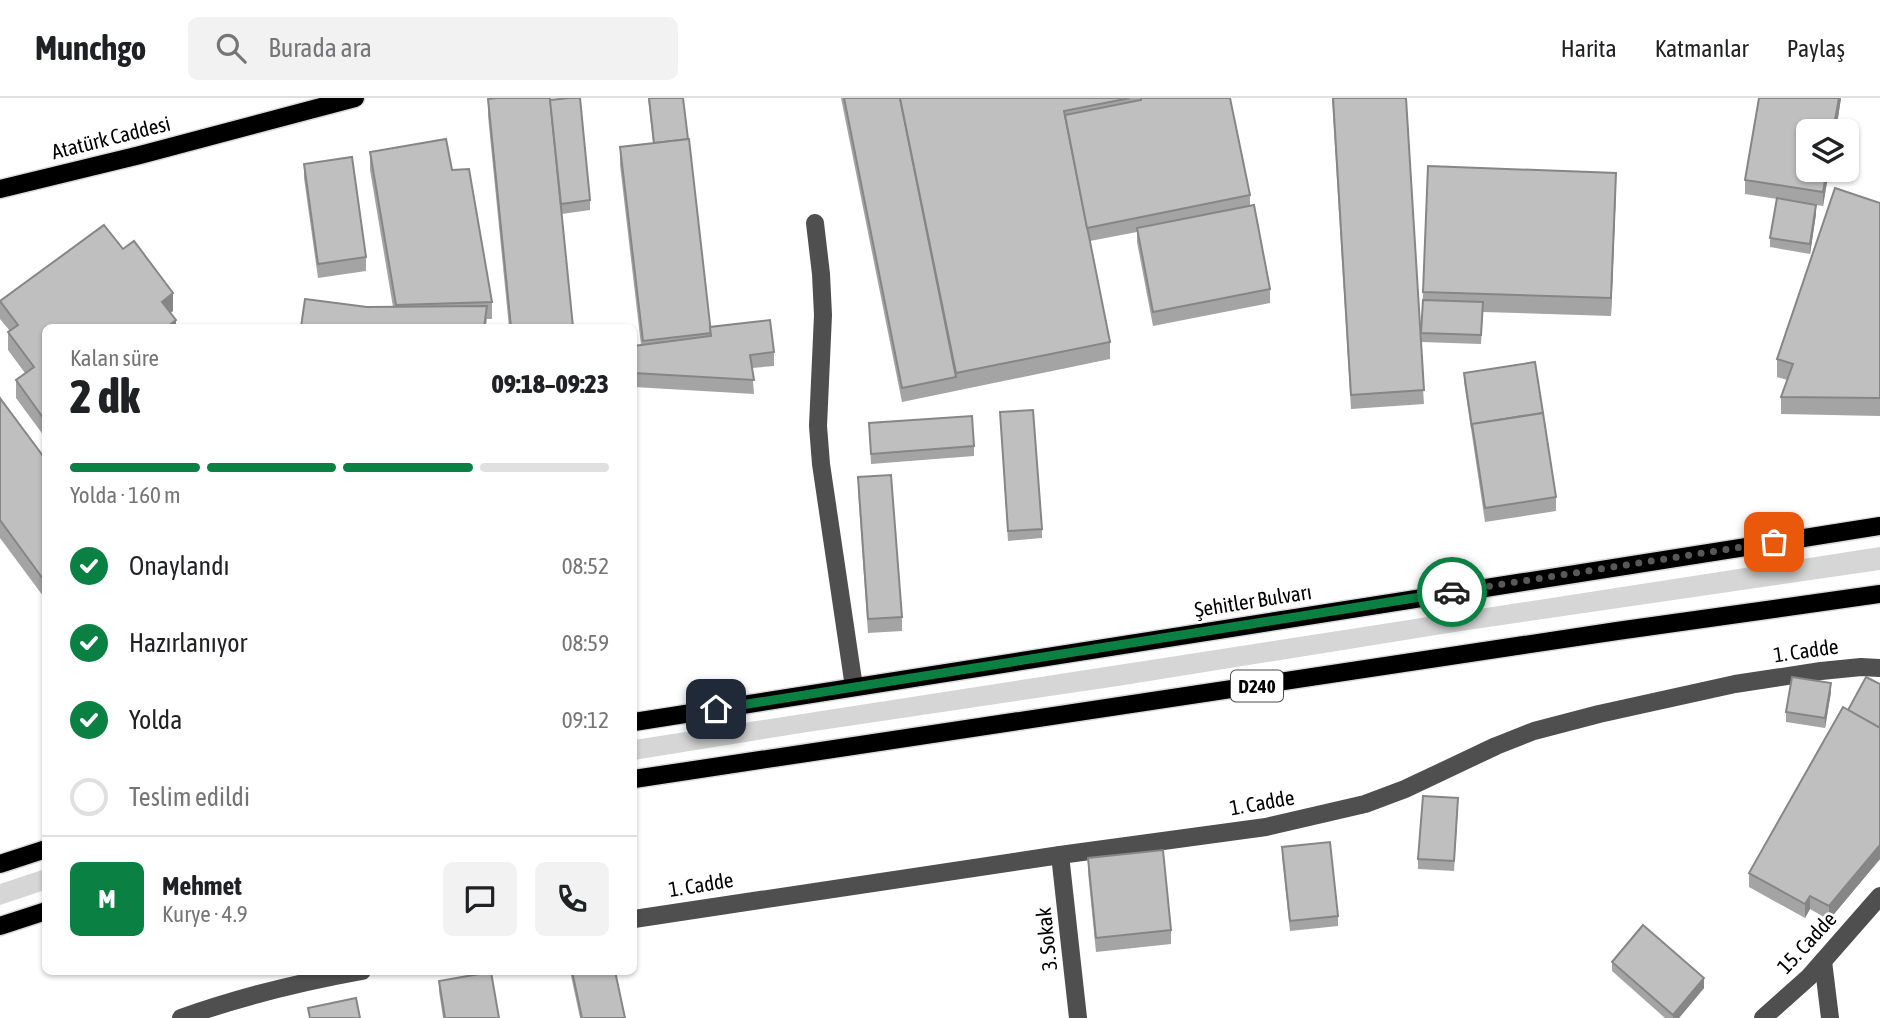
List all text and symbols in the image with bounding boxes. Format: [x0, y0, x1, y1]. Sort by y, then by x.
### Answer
search box [188, 17, 678, 80]
text: Munchgo [35, 29, 146, 67]
icon: search [212, 29, 250, 67]
text: Burada ara [268, 33, 372, 63]
text: Harita [1561, 35, 1617, 62]
text: Katmanlar [1655, 35, 1749, 62]
text: Paylaş [1787, 35, 1845, 62]
street label: Atatürk Caddesi [49, 111, 173, 163]
map controls [1796, 119, 1859, 182]
button: layers [1796, 119, 1859, 182]
text: Kalan süre [70, 345, 159, 371]
text: 09:18–09:23 [492, 369, 609, 399]
text: 2 dk [70, 370, 140, 423]
text: Yolda · 160 m [70, 482, 181, 508]
pin [1744, 512, 1804, 572]
icon: bag [1755, 523, 1793, 561]
icon: check [70, 547, 108, 585]
text: Onaylandı [129, 551, 230, 581]
text: 08:52 [562, 553, 609, 579]
courier [1417, 557, 1487, 627]
icon: car [1433, 573, 1471, 611]
street label: Şehitler Bulvarı [1193, 579, 1313, 621]
icon: check [70, 624, 108, 662]
text: Hazırlanıyor [129, 628, 247, 658]
text: 08:59 [562, 630, 609, 656]
street label: 1. Cadde [1772, 634, 1840, 666]
road number: D240 [1231, 670, 1283, 702]
pin [686, 679, 746, 739]
icon: home [697, 690, 735, 728]
icon: check [70, 701, 108, 739]
text: Yolda [129, 705, 182, 735]
text: 09:12 [562, 707, 609, 733]
text: Teslim edildi [129, 782, 250, 812]
street label: 1. Cadde [1228, 785, 1296, 819]
button: chat [443, 862, 517, 936]
button: phone [535, 862, 609, 936]
street label: 1. Cadde [667, 867, 735, 901]
text: Mehmet [162, 871, 242, 901]
text: M [98, 884, 116, 914]
text: Kurye · 4.9 [162, 901, 248, 927]
street label: 3. Sokak [1031, 906, 1061, 972]
street label: 15. Cadde [1772, 907, 1841, 978]

